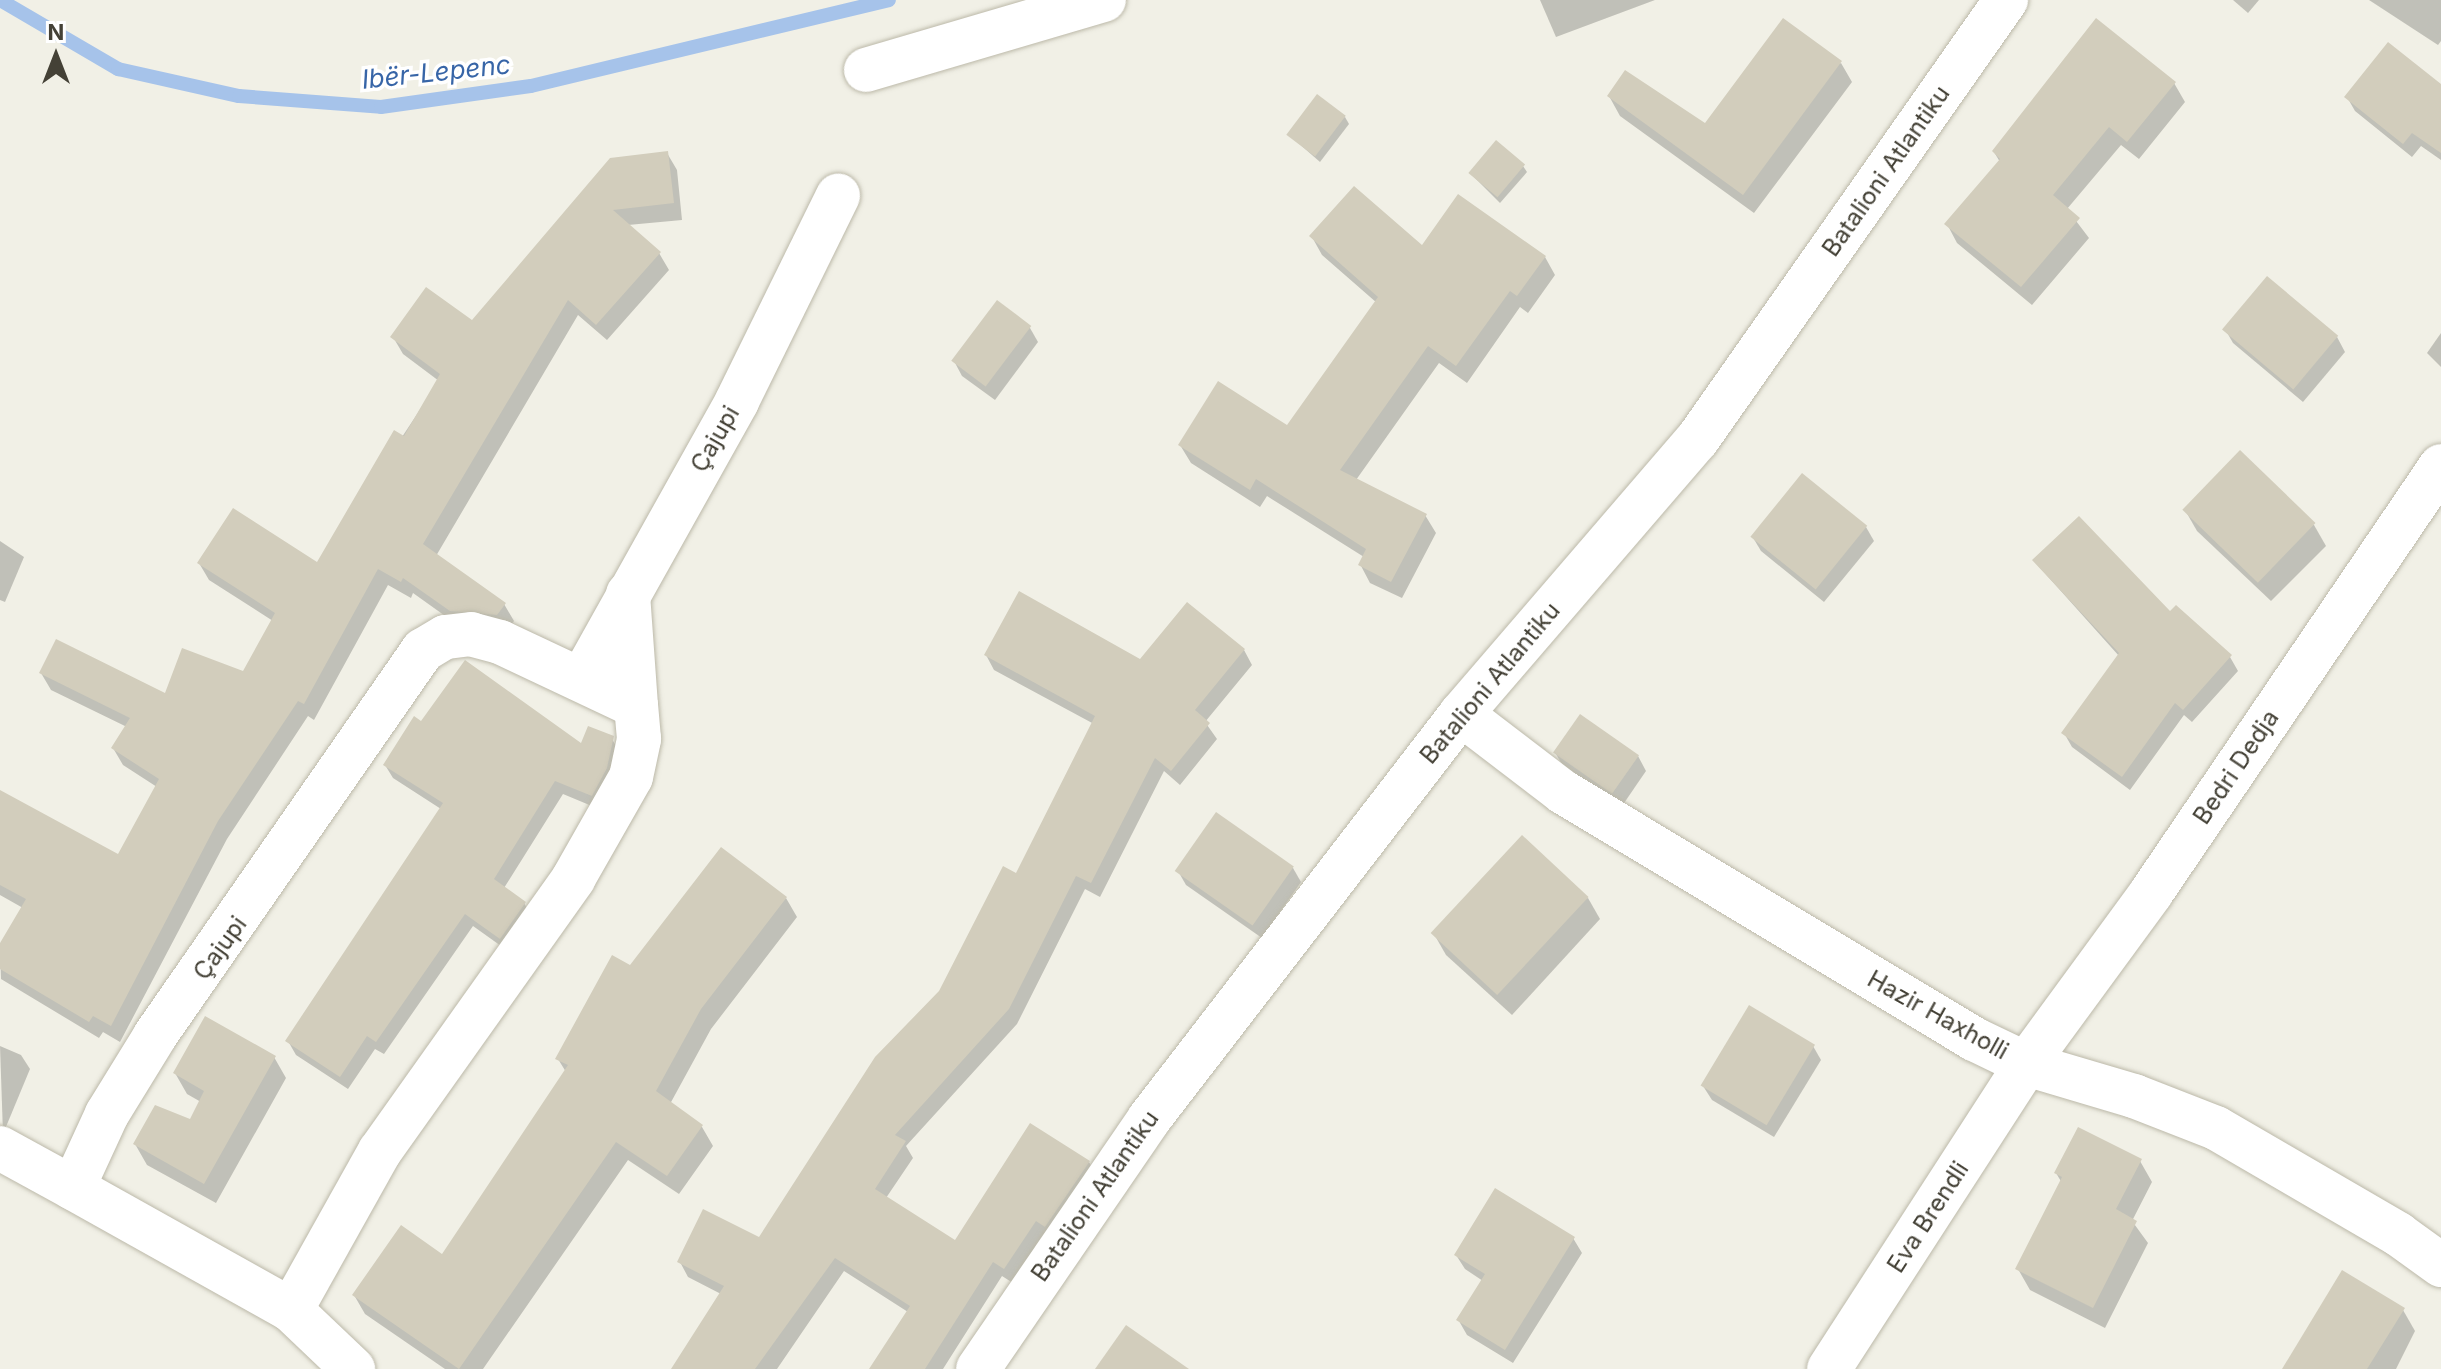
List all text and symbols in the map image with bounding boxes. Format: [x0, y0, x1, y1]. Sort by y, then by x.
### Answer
north arrow [16, 16, 96, 96]
text: N [48, 19, 64, 45]
water label: Ibër-Lepenc [360, 49, 512, 95]
street label: Batalioni Atlantiku [1816, 80, 1956, 262]
street label: Çajupi [685, 401, 745, 477]
street label: Batalioni Atlantiku [1414, 596, 1566, 770]
street label: Bedri Dedja [2187, 704, 2285, 830]
street label: Çajupi [187, 911, 253, 985]
street label: Hazir Haxholli [1863, 964, 2013, 1066]
street label: Batalioni Atlantiku [1025, 1105, 1165, 1287]
street label: Eva Brendli [1881, 1156, 1975, 1278]

